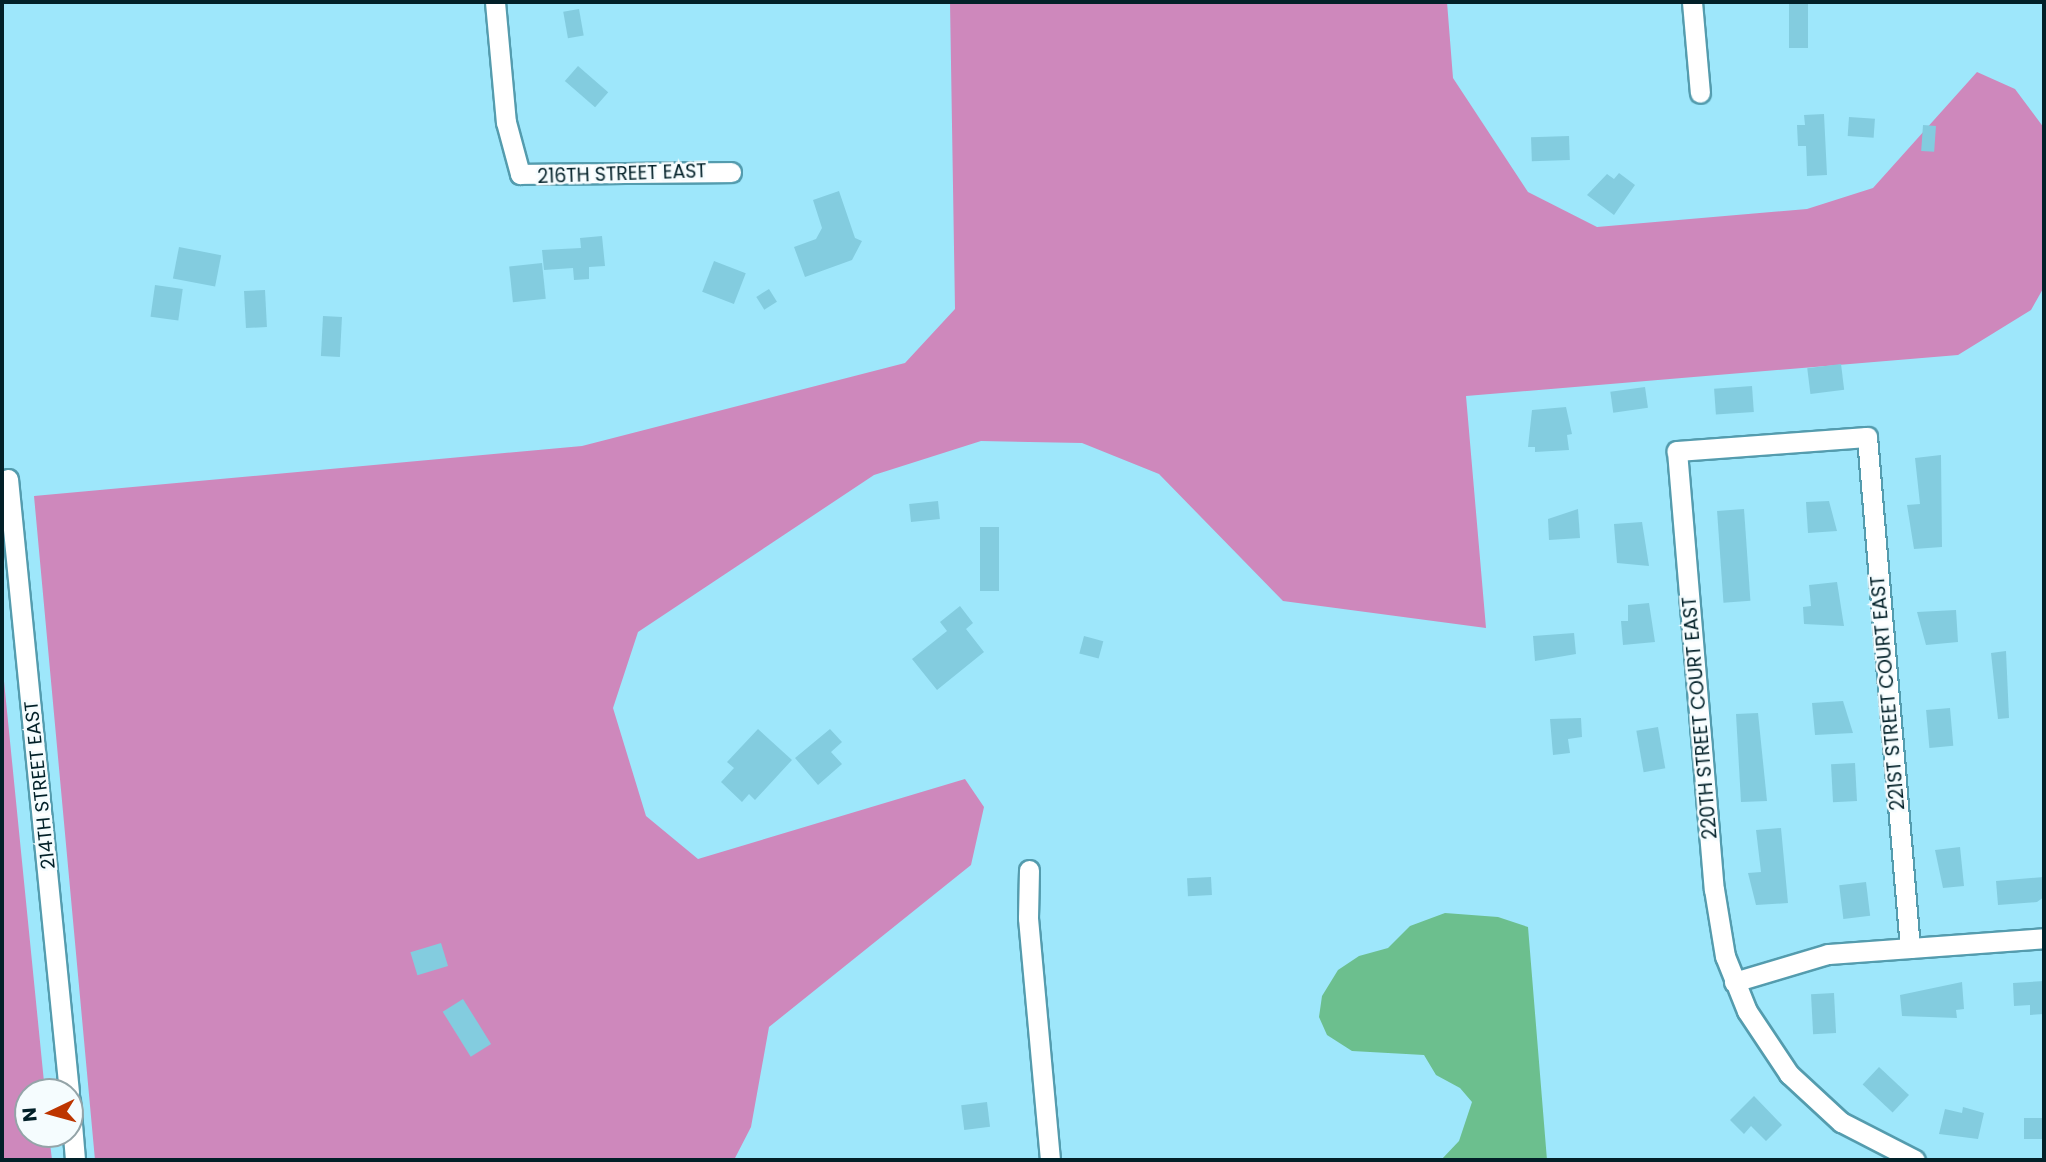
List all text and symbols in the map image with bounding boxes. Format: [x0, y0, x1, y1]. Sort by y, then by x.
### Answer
street label: 216TH STREET EAST [537, 160, 707, 188]
street label: 221ST STREET COURT EAST [1866, 575, 1910, 811]
street label: 220TH STREET COURT EAST [1678, 596, 1722, 840]
street label: 214TH STREET EAST [20, 700, 60, 870]
north arrow [14, 1078, 84, 1148]
text: N [16, 1106, 44, 1123]

